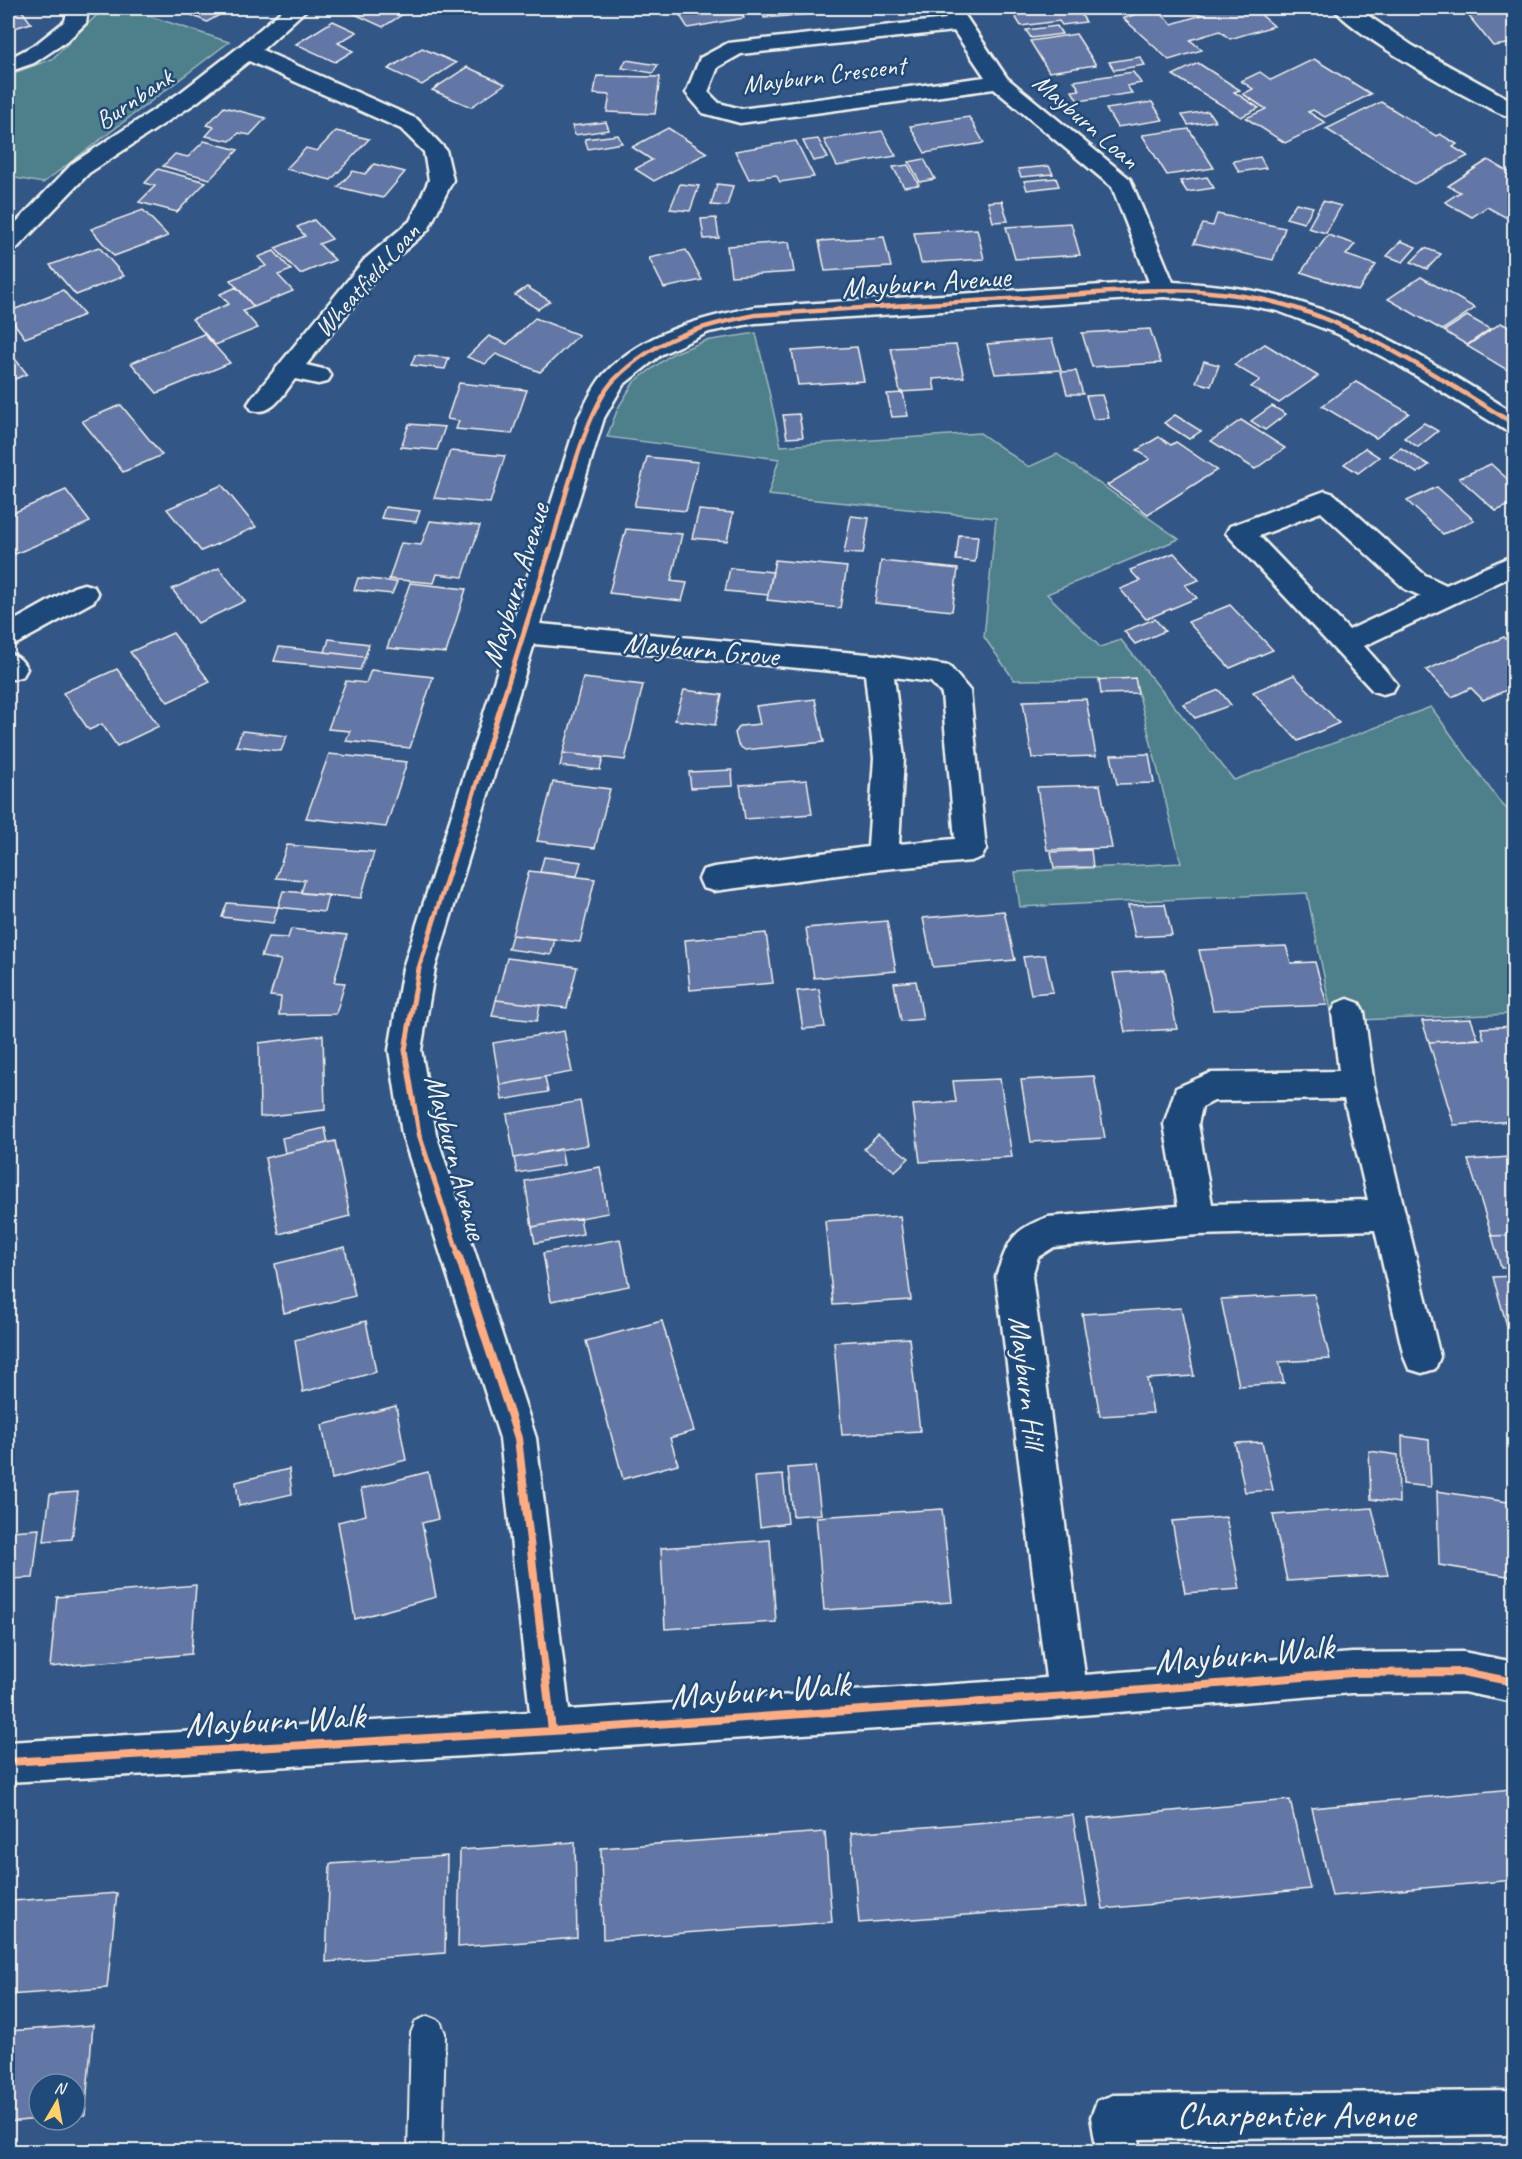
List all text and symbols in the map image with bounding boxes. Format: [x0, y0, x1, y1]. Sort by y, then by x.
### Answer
street label: Mayburn Crescent [741, 48, 911, 101]
street label: Burnbank [89, 60, 181, 137]
street label: Mayburn Loan [1026, 66, 1146, 176]
street label: Wheatfield Loan [307, 216, 427, 344]
street label: Mayburn Avenue [840, 257, 1014, 307]
street label: Mayburn Avenue [472, 496, 559, 671]
street label: Mayburn Grove [622, 623, 782, 675]
street label: Mayburn Avenue [416, 1070, 497, 1246]
street label: Mayburn Hill [1000, 1314, 1055, 1455]
street label: Mayburn Walk [1152, 1623, 1338, 1685]
street label: Mayburn Walk [669, 1661, 854, 1719]
street label: Mayburn Walk [184, 1692, 369, 1748]
north arrow [27, 2072, 87, 2132]
text: N [53, 2078, 69, 2099]
street label: Charpentier Avenue [1177, 2092, 1418, 2138]

